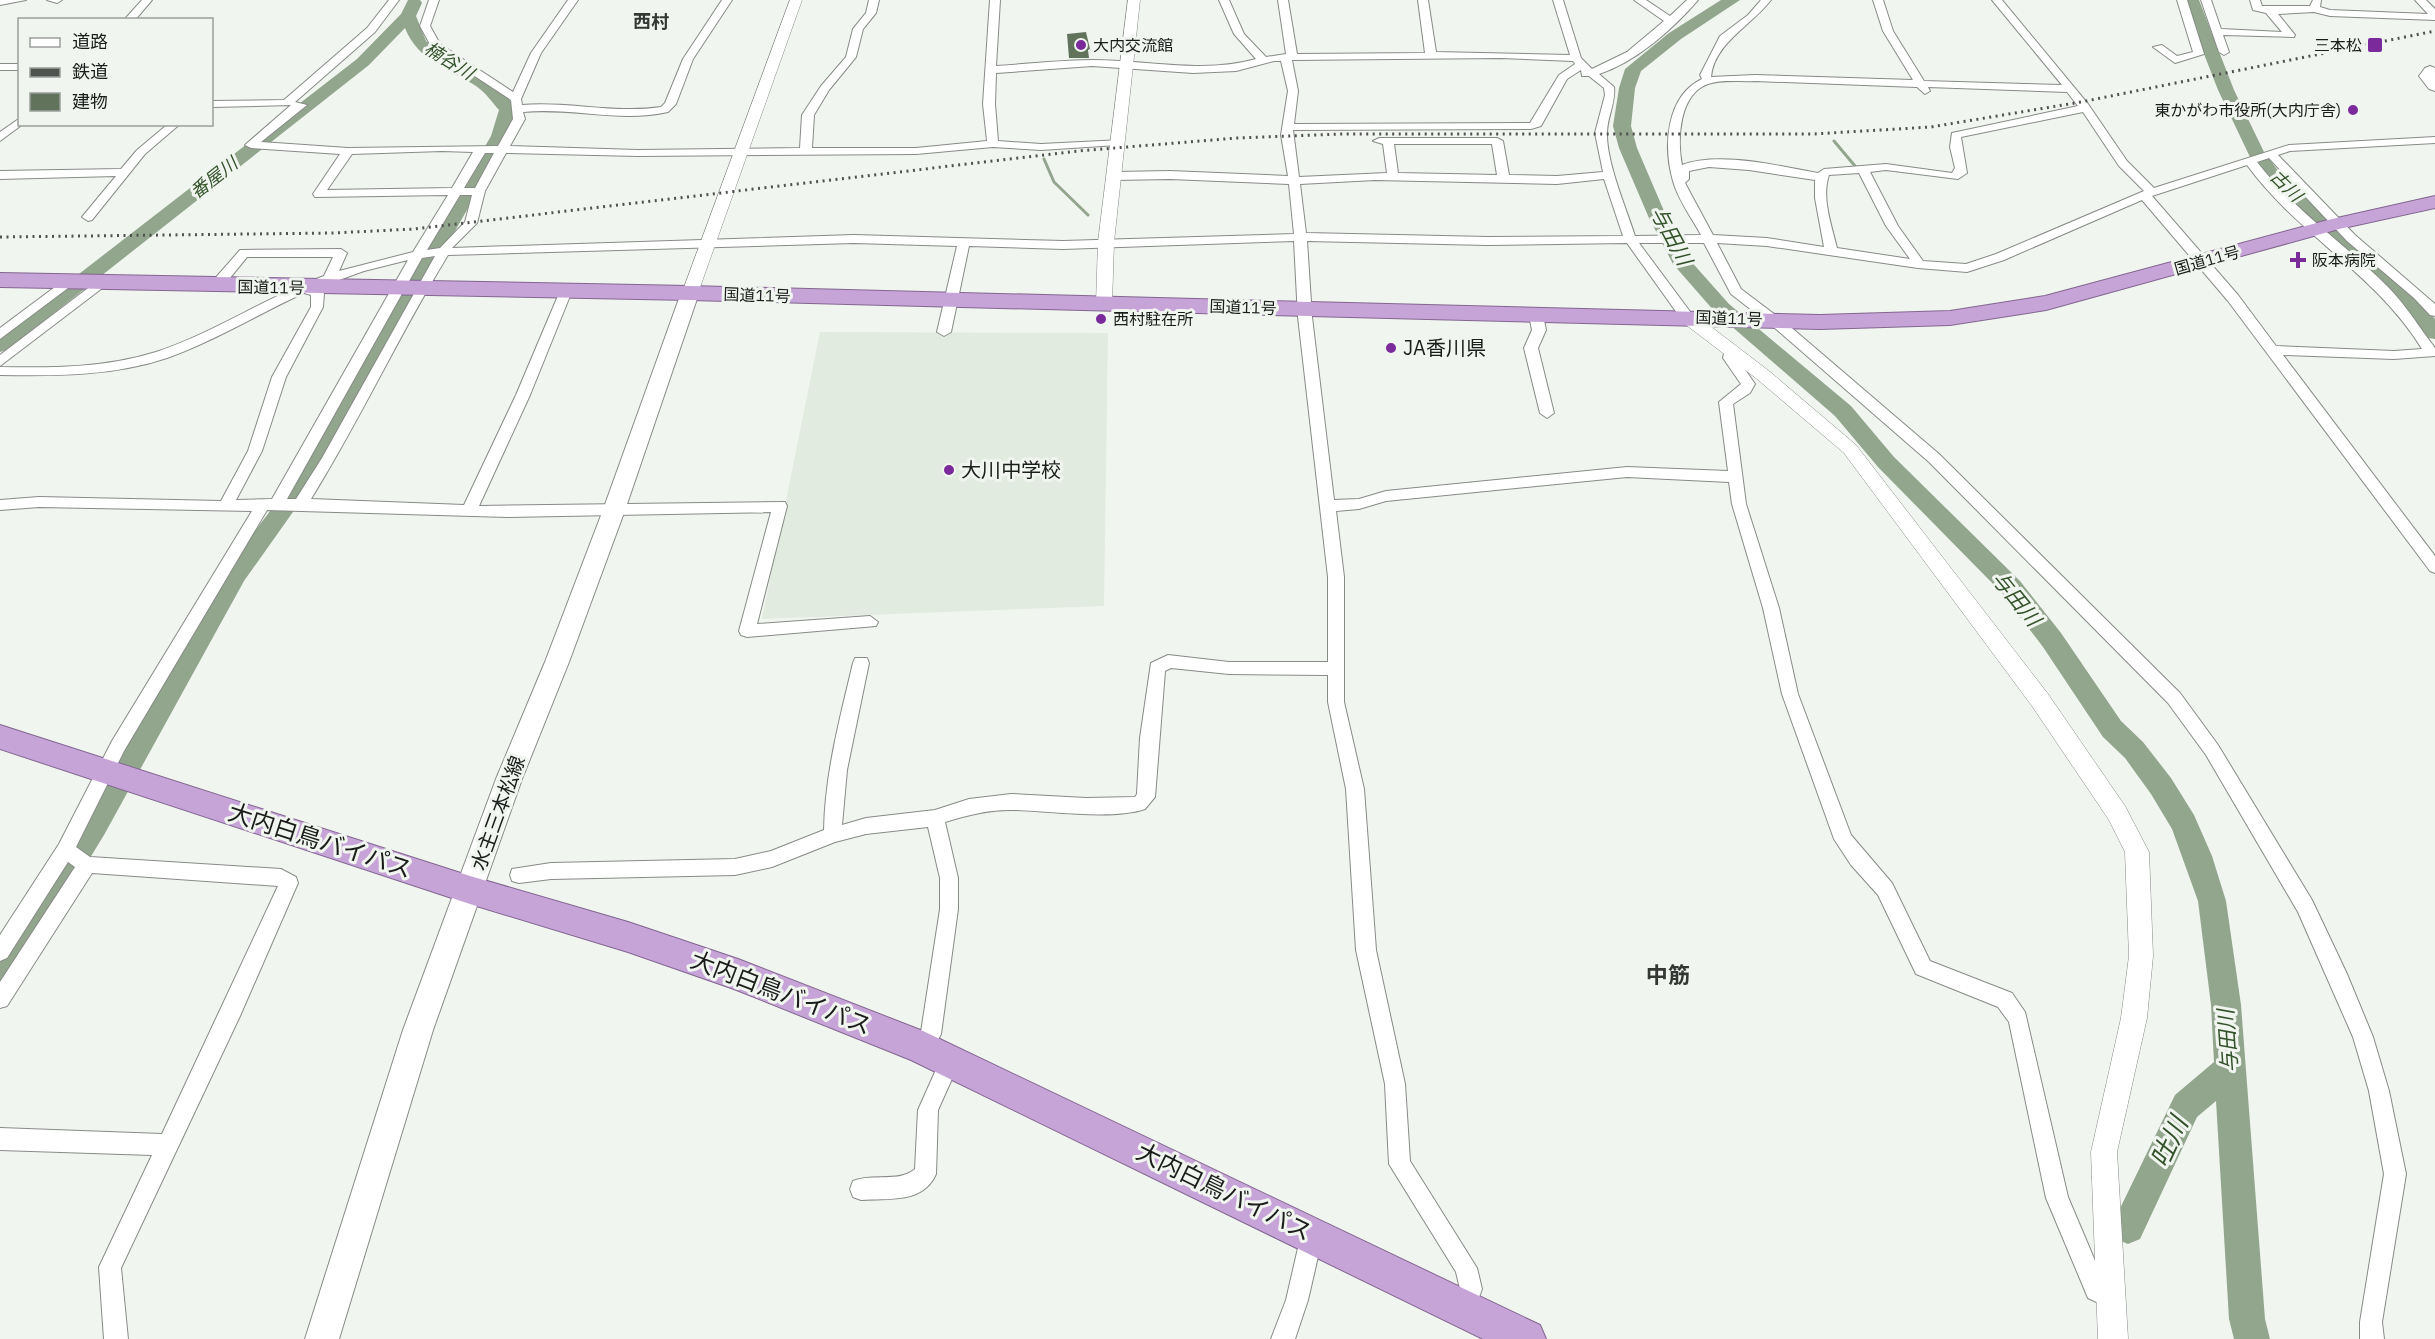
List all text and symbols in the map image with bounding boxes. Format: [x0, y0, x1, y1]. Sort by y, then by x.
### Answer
district label: 西村 [633, 10, 669, 33]
legend [18, 18, 213, 126]
text: 道路 [72, 30, 108, 53]
place label: 大内交流館 [1093, 35, 1173, 55]
place label: 三本松 [2314, 35, 2362, 55]
marker: 三本松 [2366, 36, 2384, 54]
water label: 楠谷川 [420, 37, 480, 86]
marker: 大内交流館 [1074, 38, 1088, 52]
text: 鉄道 [72, 60, 108, 83]
text: 建物 [72, 90, 108, 113]
place label: 東かがわ市役所(大内庁舎) [2154, 100, 2341, 120]
marker: 東かがわ市役所(大内庁舎) [2346, 103, 2360, 117]
water label: 番屋川 [185, 151, 244, 203]
water label: 古川 [2265, 165, 2309, 208]
water label: 与田川 [1645, 201, 1700, 272]
street label: 国道11号 [2172, 241, 2242, 279]
place label: 阪本病院 [2312, 250, 2376, 270]
marker: 阪本病院 [2289, 251, 2307, 269]
street label: 国道11号 [237, 276, 305, 298]
street label: 国道11号 [723, 284, 791, 306]
street label: 国道11号 [1209, 296, 1277, 318]
street label: 国道11号 [1695, 307, 1763, 329]
place label: 西村駐在所 [1113, 309, 1193, 329]
marker: 西村駐在所 [1094, 312, 1108, 326]
place label: JA香川県 [1403, 334, 1486, 361]
marker: JA香川県 [1384, 341, 1398, 355]
place label: 大川中学校 [961, 456, 1061, 483]
marker: 大川中学校 [942, 463, 956, 477]
water label: 与田川 [1986, 565, 2049, 633]
street label: 水主三本松線 [464, 752, 531, 874]
street label: 大内白鳥バイパス [224, 795, 416, 885]
street label: 大内白鳥バイパス [686, 943, 876, 1041]
district label: 中筋 [1646, 960, 1690, 989]
water label: 与田川 [2211, 1007, 2243, 1073]
water label: 吐川 [2142, 1108, 2196, 1172]
street label: 大内白鳥バイパス [1131, 1135, 1318, 1247]

